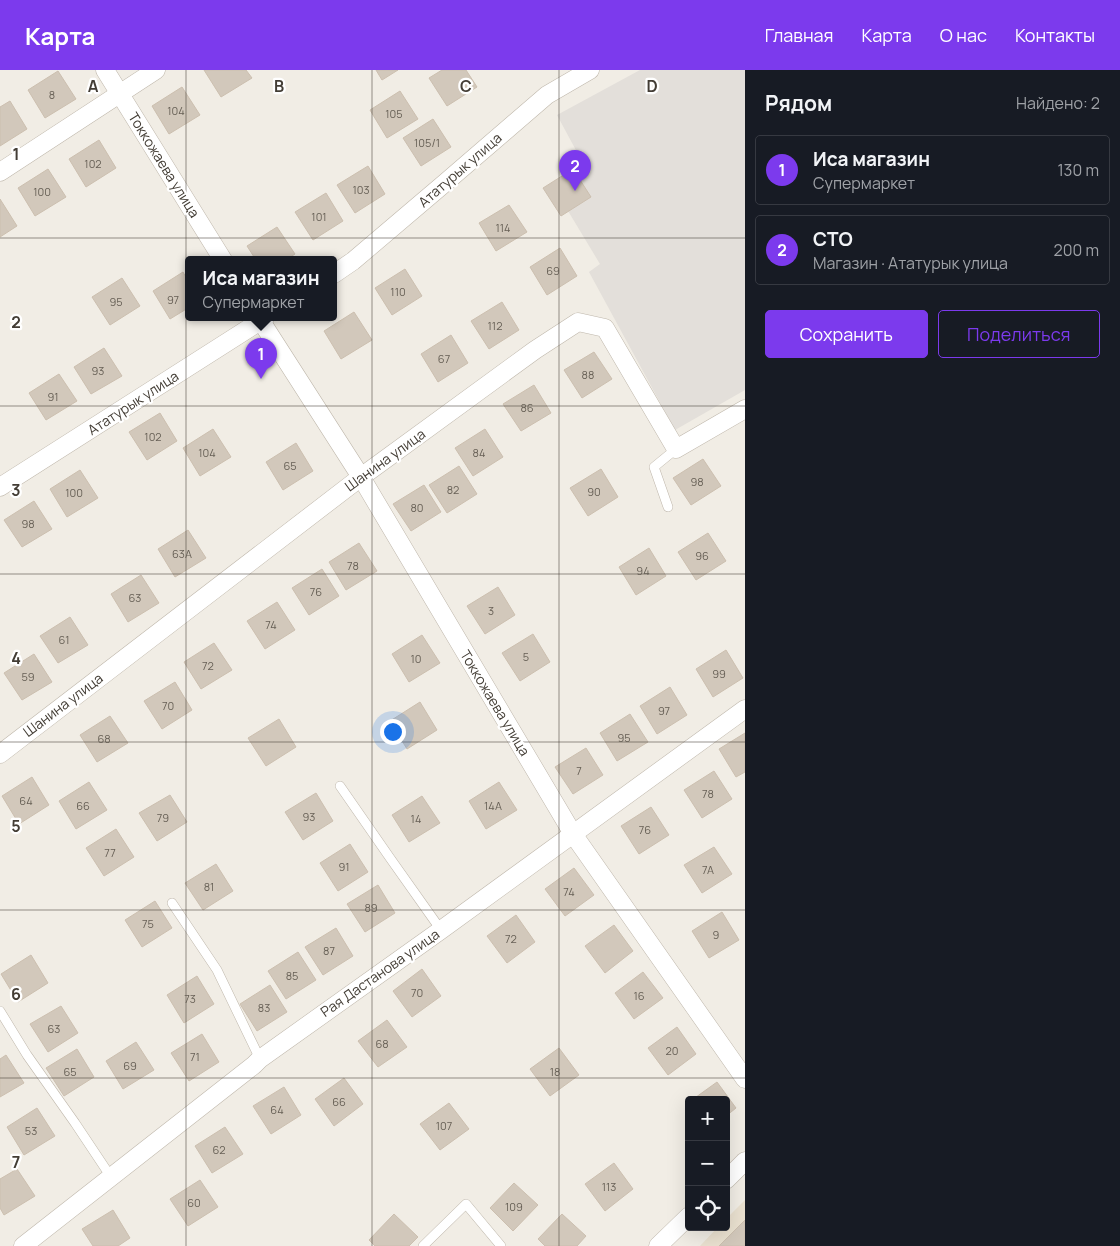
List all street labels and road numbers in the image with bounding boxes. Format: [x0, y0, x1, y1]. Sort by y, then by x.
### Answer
street label: Токкожаева улица [124, 109, 204, 221]
street label: Ататурык улица [414, 128, 505, 211]
street label: Ататурык улица [84, 366, 182, 439]
street label: Шанина улица [341, 424, 429, 495]
street label: Токкожаева улица [456, 646, 535, 759]
street label: Шанина улица [19, 668, 106, 741]
street label: Рая Дастанова улица [316, 924, 443, 1021]

